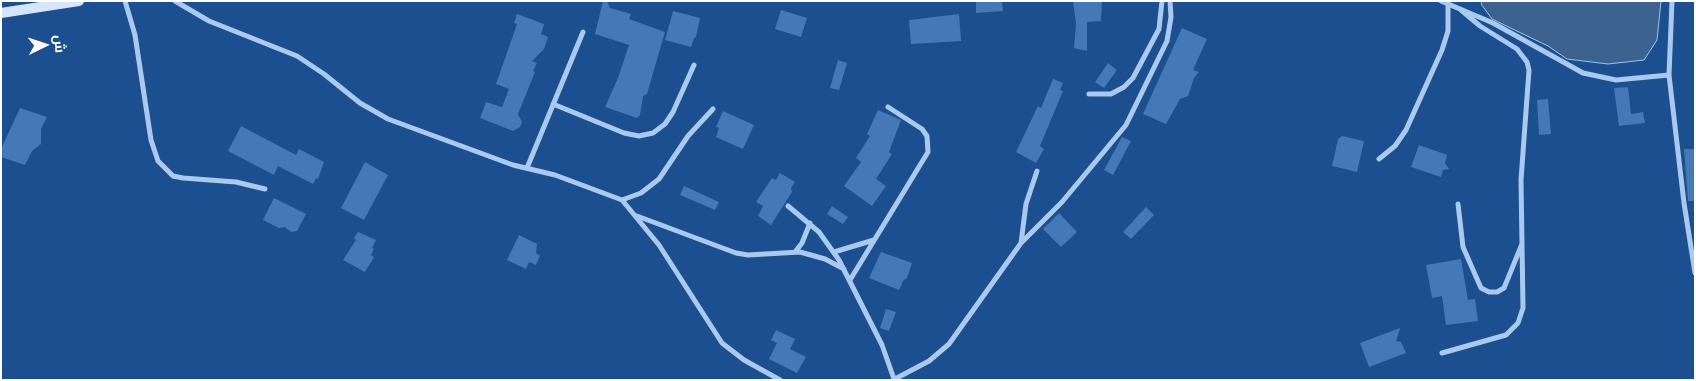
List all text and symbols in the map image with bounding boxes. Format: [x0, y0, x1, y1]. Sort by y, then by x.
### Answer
north arrow [20, 20, 70, 70]
text: ش [51, 34, 69, 53]

